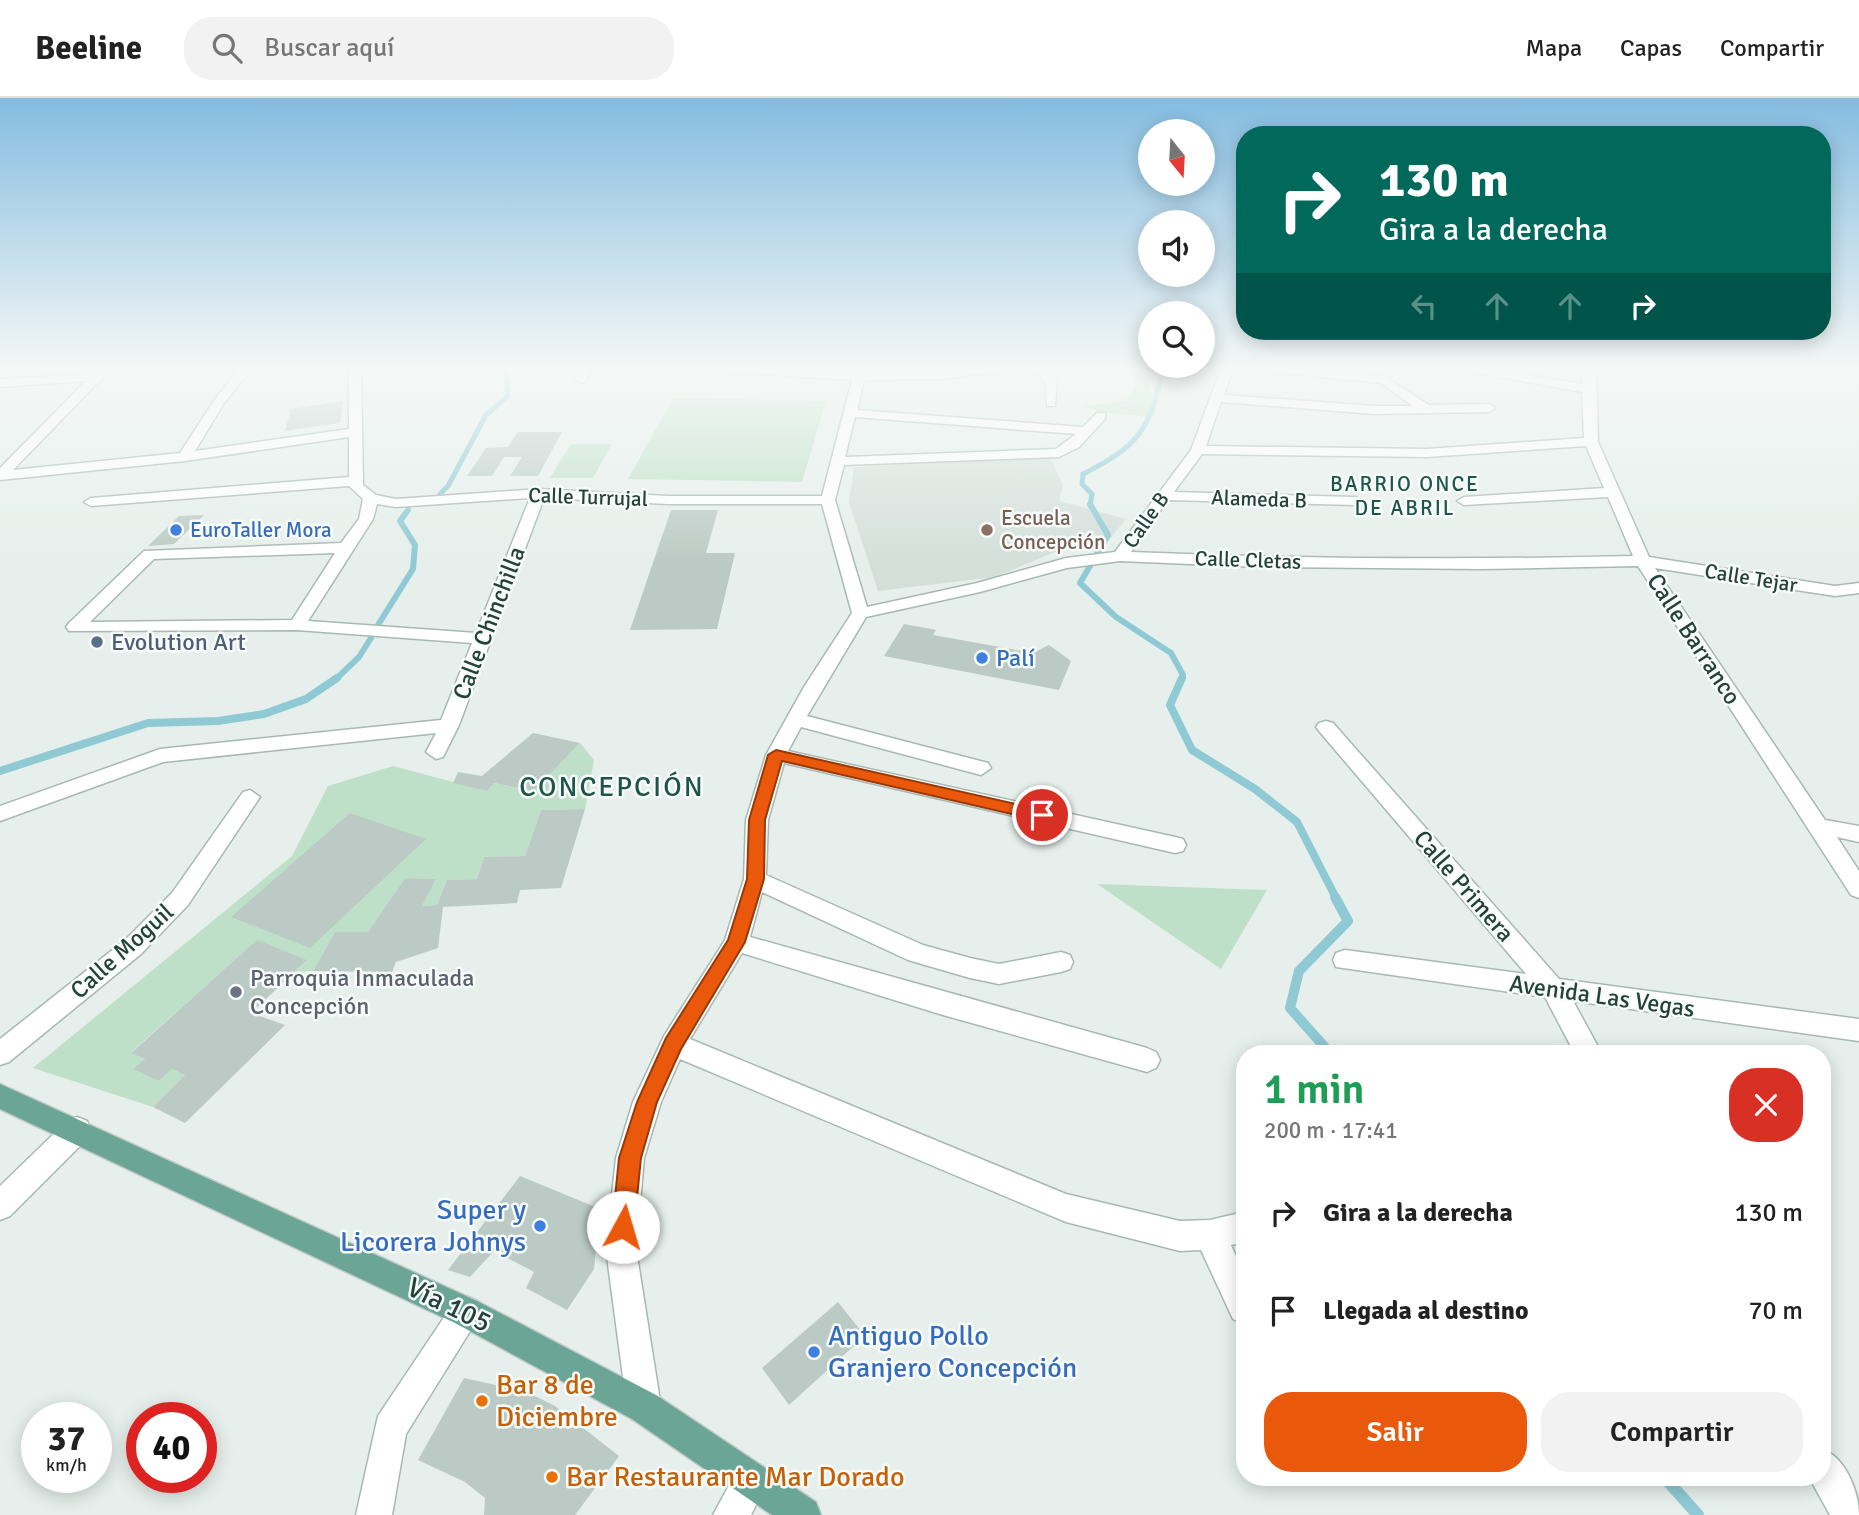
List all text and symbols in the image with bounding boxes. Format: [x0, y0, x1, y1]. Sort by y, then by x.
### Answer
search box [184, 17, 674, 80]
text: Beeline [35, 28, 142, 69]
icon: search [208, 29, 246, 67]
text: Buscar aquí [264, 32, 394, 64]
text: Mapa [1526, 33, 1582, 63]
text: Capas [1620, 33, 1682, 63]
text: Compartir [1720, 33, 1824, 63]
north arrow [1138, 119, 1214, 196]
map controls [1138, 119, 1215, 378]
text: 130 m [1379, 150, 1509, 210]
icon: right [1264, 154, 1355, 245]
button: sound [1138, 210, 1215, 287]
text: Gira a la derecha [1379, 210, 1608, 249]
icon: left [1405, 287, 1443, 325]
icon: ahead [1478, 287, 1516, 325]
icon: ahead [1551, 287, 1589, 325]
icon: right [1624, 287, 1662, 325]
button: search [1138, 301, 1215, 378]
district label: BARRIO ONCE DE ABRIL [1330, 471, 1480, 521]
street label: Calle Turrujal [528, 482, 648, 512]
street label: Alameda B [1211, 484, 1307, 514]
street label: Calle B [1117, 487, 1175, 553]
place label: Escuela Concepción [1001, 505, 1106, 555]
place label: EuroTaller Mora [190, 517, 332, 543]
marker: EuroTaller Mora [168, 522, 184, 538]
marker: Escuela Concepción [979, 522, 995, 538]
street label: Calle Chinchilla [446, 542, 532, 704]
street label: Calle Cletas [1194, 545, 1302, 575]
street label: Calle Tejar [1703, 558, 1799, 598]
street label: Calle Barranco [1640, 568, 1748, 710]
place label: Evolution Art [111, 627, 246, 657]
marker: Evolution Art [89, 634, 105, 650]
place label: Palí [996, 643, 1035, 673]
marker: Palí [974, 650, 990, 666]
district label: CONCEPCIÓN [519, 770, 705, 804]
pin [1012, 785, 1072, 845]
icon: arrive [1023, 796, 1061, 834]
street label: Calle Primera [1407, 824, 1521, 948]
street label: Calle Moguil [64, 897, 180, 1005]
place label: Parroquia Inmaculada Concepción [250, 963, 474, 1021]
street label: Avenida Las Vegas [1507, 968, 1697, 1024]
marker: Parroquia Inmaculada Concepción [228, 984, 244, 1000]
text: 1 min [1264, 1064, 1365, 1115]
button: close [1729, 1068, 1803, 1142]
text: 200 m · 17:41 [1264, 1116, 1398, 1145]
position arrow [586, 1190, 660, 1264]
place label: Super y Licorera Johnys [340, 1193, 526, 1259]
icon: right [1264, 1194, 1302, 1232]
text: Gira a la derecha [1323, 1197, 1513, 1229]
text: 130 m [1734, 1197, 1803, 1229]
marker: Super y Licorera Johnys [532, 1218, 548, 1234]
street label: Vía 105 [401, 1270, 497, 1340]
icon: arrive [1264, 1292, 1302, 1330]
text: Llegada al destino [1323, 1295, 1529, 1327]
text: 70 m [1748, 1295, 1803, 1327]
place label: Antiguo Pollo Granjero Concepción [828, 1319, 1077, 1385]
marker: Antiguo Pollo Granjero Concepción [806, 1344, 822, 1360]
place label: Bar 8 de Diciembre [496, 1368, 618, 1434]
button: Salir [1264, 1392, 1527, 1472]
button: Compartir [1541, 1392, 1803, 1472]
marker: Bar 8 de Diciembre [474, 1393, 490, 1409]
speed limit sign: 40 [126, 1402, 217, 1493]
text: 37 [48, 1417, 85, 1460]
text: km/h [46, 1454, 87, 1476]
place label: Bar Restaurante Mar Dorado [566, 1460, 904, 1494]
marker: Bar Restaurante Mar Dorado [544, 1469, 560, 1485]

